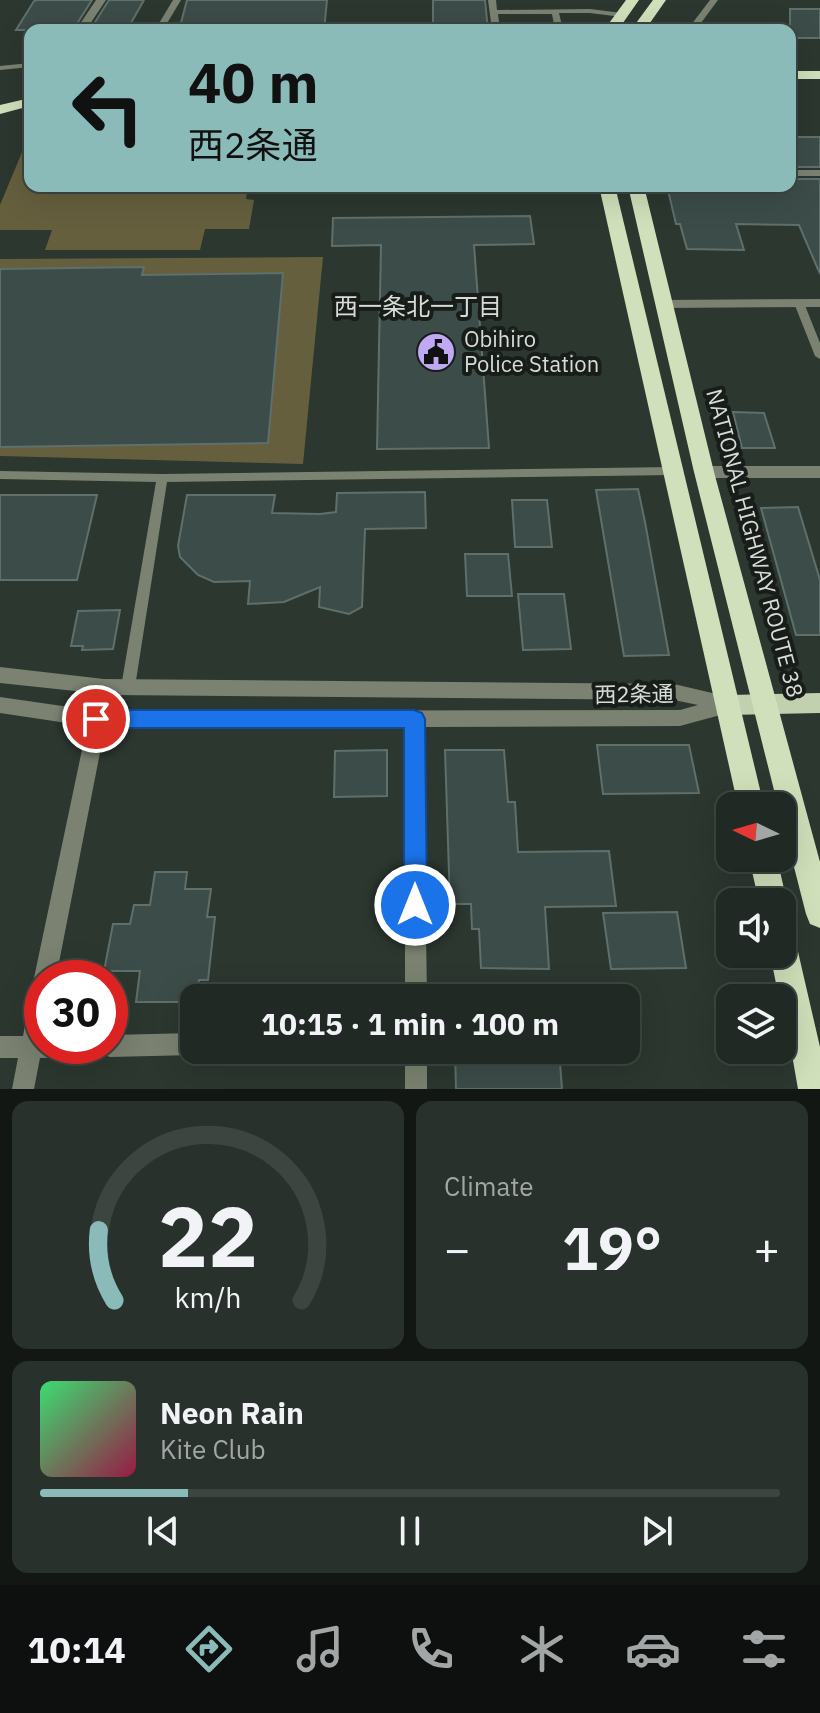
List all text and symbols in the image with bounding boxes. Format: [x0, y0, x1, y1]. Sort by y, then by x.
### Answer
text: 40 m [188, 46, 318, 118]
icon: left [56, 56, 160, 160]
text: 西2条通 [188, 121, 318, 168]
district label: 西一条北一丁目 [334, 290, 502, 322]
place label: Obihiro Police Station [464, 324, 599, 378]
public building icon: Obihiro Police Station [415, 331, 457, 373]
street label: NATIONAL HIGHWAY ROUTE 38 [700, 385, 811, 700]
street label: 西2条通 [594, 678, 674, 709]
pin [62, 685, 130, 753]
icon: arrive [74, 697, 118, 741]
north arrow [716, 792, 796, 872]
map controls [716, 792, 796, 1064]
position arrow [373, 863, 457, 947]
button: sound [716, 888, 796, 968]
speed limit sign: 30 [24, 960, 128, 1064]
button: layers [716, 984, 796, 1064]
text: 10:15 · 1 min · 100 m [261, 1004, 559, 1043]
text: Climate [444, 1169, 534, 1203]
text: 22 [158, 1182, 258, 1290]
text: 19° [562, 1208, 662, 1287]
text: − [444, 1220, 470, 1277]
text: + [754, 1220, 780, 1277]
text: km/h [174, 1279, 242, 1316]
text: Neon Rain [160, 1393, 304, 1432]
text: Kite Club [160, 1432, 265, 1466]
icon: previous [141, 1509, 185, 1553]
icon: pause [388, 1509, 432, 1553]
icon: next [635, 1509, 679, 1553]
icon: directions [181, 1621, 237, 1677]
icon: music [292, 1621, 348, 1677]
icon: phone [403, 1621, 459, 1677]
icon: climate [514, 1621, 570, 1677]
icon: car [625, 1621, 681, 1677]
icon: filters [736, 1621, 792, 1677]
text: 10:14 [28, 1626, 126, 1673]

